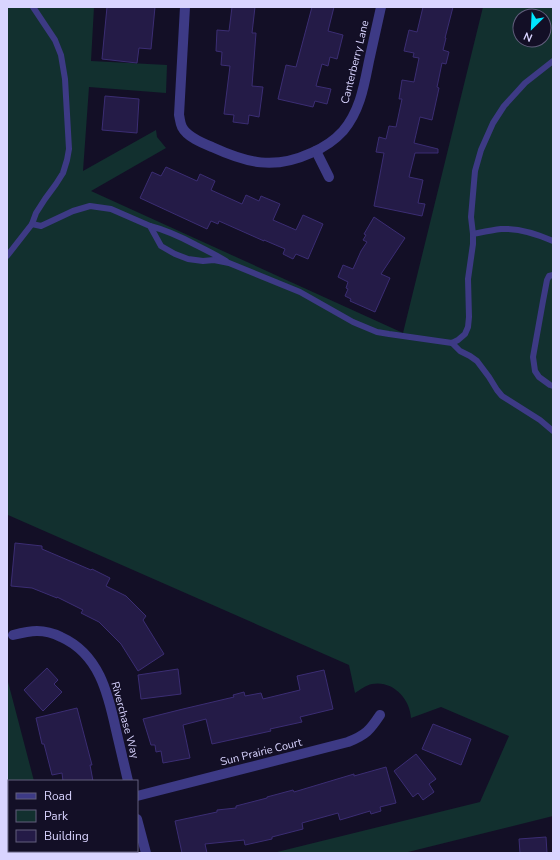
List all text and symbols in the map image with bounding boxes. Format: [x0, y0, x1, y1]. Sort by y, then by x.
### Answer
north arrow [512, 8, 552, 48]
street label: Canterberry Lane [337, 18, 373, 105]
text: N [521, 28, 535, 45]
street label: Riverchase Way [107, 680, 143, 761]
street label: Sun Prairie Court [219, 735, 304, 769]
legend [8, 780, 138, 852]
text: Road [44, 788, 72, 804]
text: Park [44, 808, 69, 824]
text: Building [44, 828, 89, 844]

